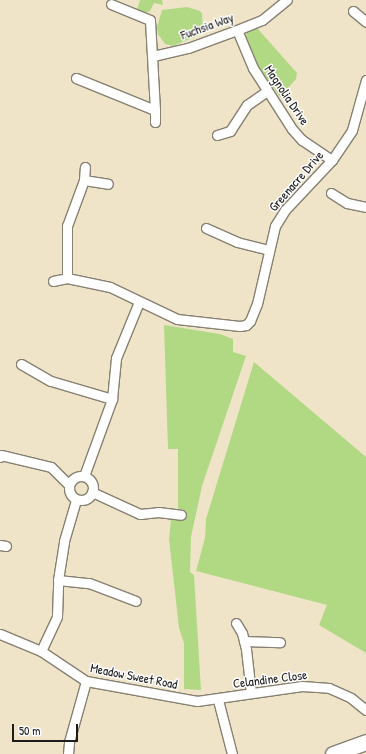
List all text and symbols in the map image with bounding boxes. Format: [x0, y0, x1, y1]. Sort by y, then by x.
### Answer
street label: Fuchsia Way [178, 9, 236, 43]
street label: Magnolia Drive [261, 62, 313, 128]
street label: Greenacre Drive [265, 147, 327, 215]
street label: Meadow Sweet Road [89, 660, 179, 692]
street label: Celandine Close [232, 667, 308, 691]
scale bar [14, 716, 80, 742]
text: 50 m [19, 722, 40, 739]

